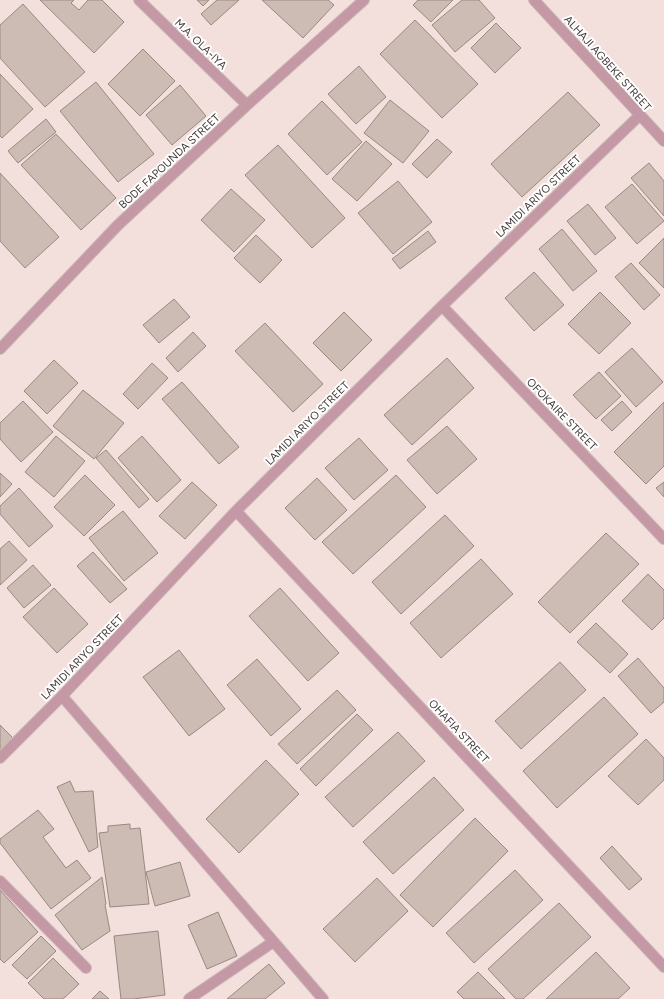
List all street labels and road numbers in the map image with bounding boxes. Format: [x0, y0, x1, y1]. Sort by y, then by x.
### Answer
street label: ALHAJI AGBEKE STREET [561, 13, 654, 114]
street label: M.A. OLA-IYA [172, 16, 230, 73]
street label: BODE FAPOUNDA STREET [116, 111, 222, 212]
street label: LAMIDI ARIYO STREET [493, 153, 583, 240]
street label: OFOKAIRE STREET [524, 376, 599, 453]
street label: LAMIDI ARIYO STREET [263, 379, 352, 468]
street label: LAMIDI ARIYO STREET [39, 612, 126, 702]
street label: OHAFIA STREET [426, 697, 491, 766]

